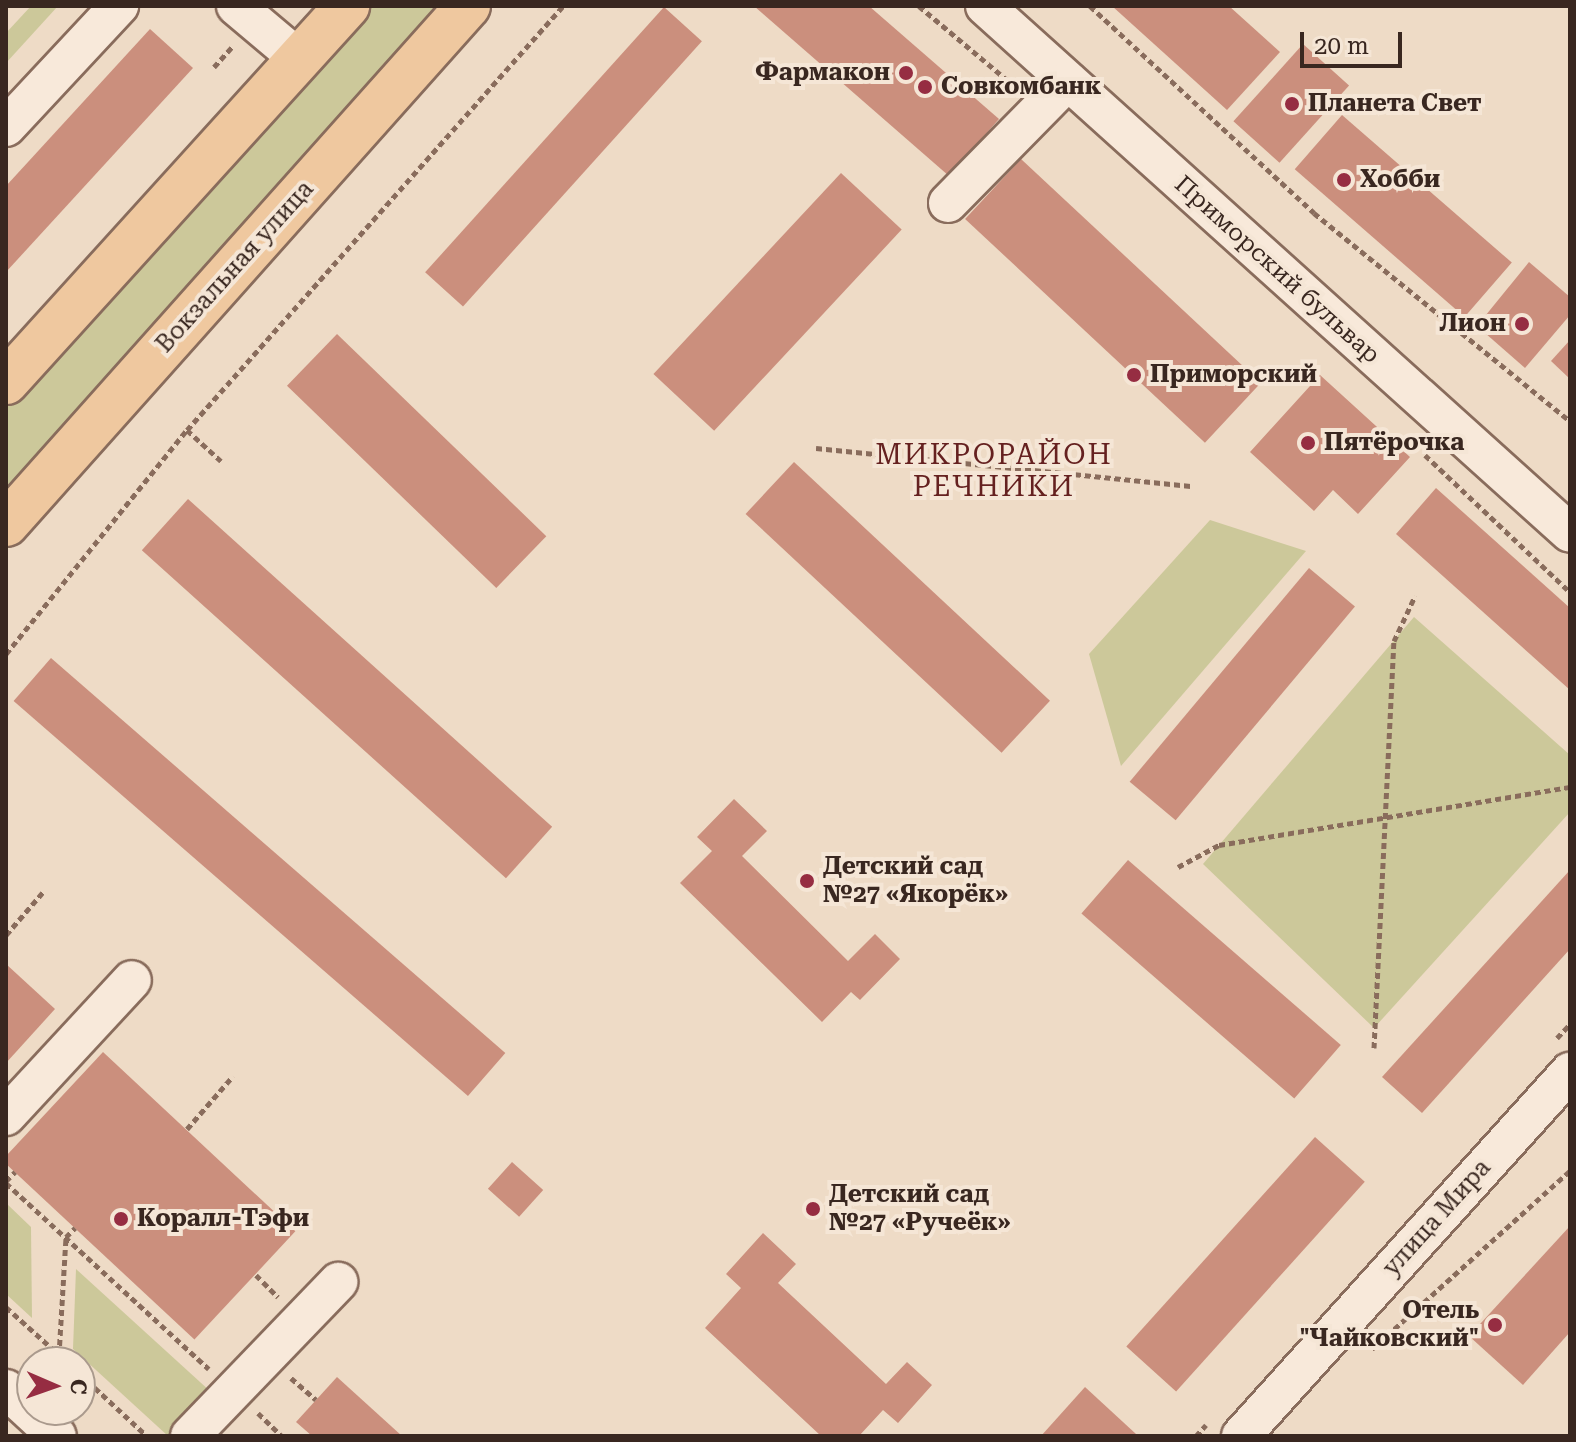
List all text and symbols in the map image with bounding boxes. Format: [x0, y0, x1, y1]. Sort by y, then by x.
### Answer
scale bar [1304, 16, 1406, 66]
text: 20 m [1314, 32, 1369, 60]
place label: Фармакон [755, 59, 890, 87]
marker: Фармакон [897, 64, 915, 82]
place label: Совкомбанк [941, 73, 1101, 101]
marker: Совкомбанк [916, 78, 934, 96]
place label: Планета Свет [1308, 90, 1481, 118]
marker: Планета Свет [1283, 95, 1301, 113]
place label: Хобби [1360, 166, 1440, 194]
street label: Приморский бульвар [1169, 170, 1385, 370]
marker: Хобби [1335, 171, 1353, 189]
street label: Вокзальная улица [150, 175, 320, 359]
place label: Лион [1439, 310, 1506, 338]
marker: Лион [1513, 315, 1531, 333]
place label: Приморский [1150, 361, 1317, 389]
marker: Приморский [1125, 366, 1143, 384]
place label: Пятёрочка [1324, 429, 1464, 457]
marker: Пятёрочка [1299, 434, 1317, 452]
district label: МИКРОРАЙОН РЕЧНИКИ [875, 438, 1113, 504]
place label: Детский сад №27 «Якорёк» [823, 853, 1008, 909]
marker: Детский сад №27 «Якорёк» [798, 872, 816, 890]
street label: улица Мира [1377, 1154, 1497, 1282]
place label: Детский сад №27 «Ручеёк» [829, 1181, 1011, 1237]
marker: Детский сад №27 «Ручеёк» [804, 1200, 822, 1218]
place label: Коралл-Тэфи [137, 1205, 309, 1233]
marker: Коралл-Тэфи [112, 1210, 130, 1228]
place label: Отель "Чайковский" [1299, 1297, 1479, 1353]
marker: Отель "Чайковский" [1486, 1316, 1504, 1334]
north arrow [16, 1346, 96, 1426]
text: С [66, 1379, 91, 1395]

